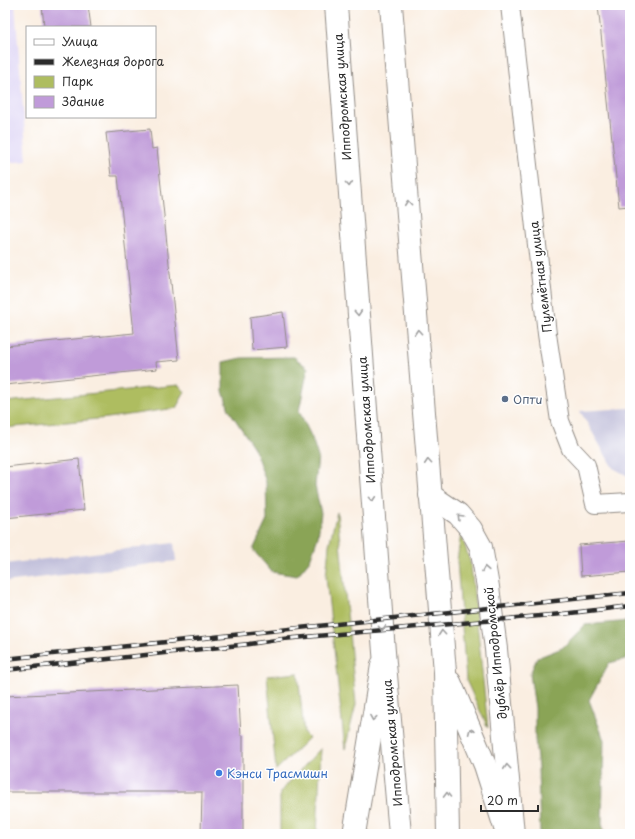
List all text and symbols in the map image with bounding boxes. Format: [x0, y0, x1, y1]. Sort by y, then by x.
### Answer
legend [26, 26, 156, 118]
text: Улица [62, 32, 98, 50]
street label: Ипподромская улица [329, 32, 355, 161]
text: Железная дорога [62, 52, 165, 70]
text: Парк [62, 72, 94, 90]
text: Здание [62, 92, 104, 110]
one-way arrow [344, 181, 353, 187]
one-way arrow [403, 200, 412, 206]
street label: Пулемётная улица [524, 220, 556, 334]
one-way arrow [354, 310, 363, 316]
one-way arrow [414, 329, 423, 335]
street label: Ипподромская улица [353, 355, 379, 484]
place label: Опти [513, 390, 543, 408]
marker: Опти [500, 394, 510, 404]
one-way arrow [423, 459, 432, 465]
one-way arrow [368, 496, 377, 502]
one-way arrow [457, 514, 465, 522]
one-way arrow [481, 565, 490, 572]
street label: дублёр Ипподромской [479, 586, 511, 720]
one-way arrow [377, 625, 386, 631]
one-way arrow [438, 630, 447, 636]
street label: Ипподромская улица [377, 678, 407, 807]
one-way arrow [369, 715, 378, 721]
one-way arrow [468, 728, 476, 736]
place label: Кэнси Трасмишн [227, 764, 328, 782]
one-way arrow [503, 764, 512, 770]
marker: Кэнси Трасмишн [214, 768, 224, 778]
scale bar [481, 787, 538, 813]
text: 20 m [487, 791, 518, 809]
one-way arrow [443, 792, 452, 798]

